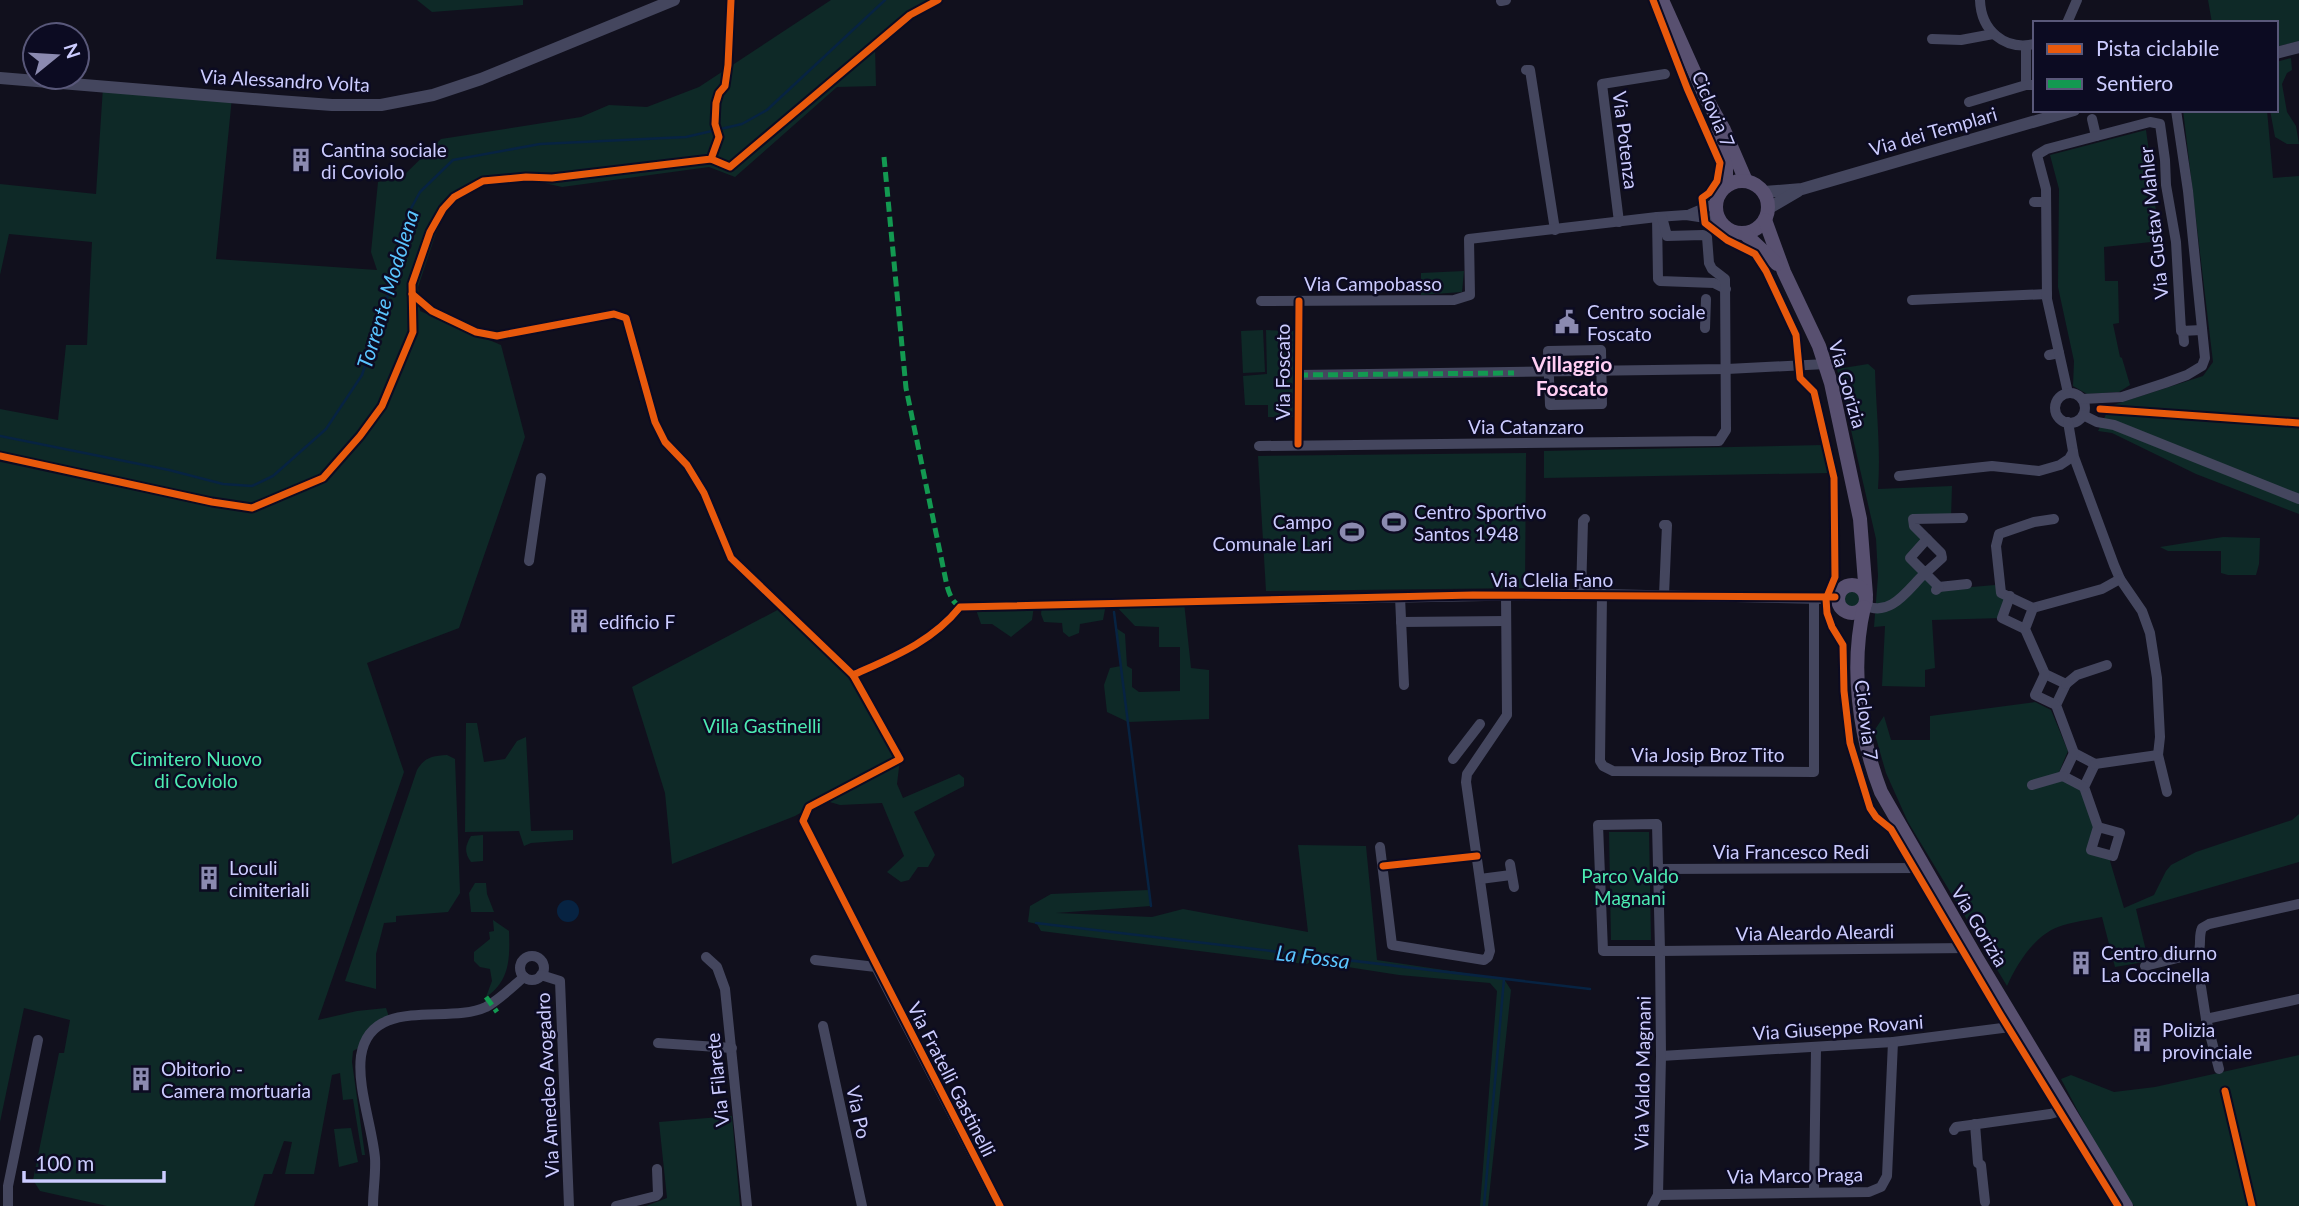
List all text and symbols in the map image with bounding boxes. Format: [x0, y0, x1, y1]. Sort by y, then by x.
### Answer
north arrow [21, 21, 91, 91]
legend [2033, 21, 2278, 112]
text: Pista ciclabile [2096, 35, 2219, 60]
text: N [59, 40, 86, 61]
street label: Via Alessandro Volta [200, 64, 370, 96]
street label: Ciclovia 7 [1688, 67, 1740, 151]
text: Sentiero [2096, 70, 2173, 95]
street label: Via Potenza [1609, 90, 1643, 190]
street label: Via dei Templari [1866, 102, 2000, 160]
place label: Cantina sociale di Coviolo [321, 138, 447, 183]
street label: Via Gustav Mahler [2134, 145, 2172, 300]
building icon: Cantina sociale di Coviolo [287, 146, 315, 174]
water label: Torrente Modolena [351, 207, 423, 371]
street label: Via Campobasso [1304, 272, 1442, 295]
place label: Centro sociale Foscato [1587, 300, 1706, 345]
public building icon: Centro sociale Foscato [1553, 308, 1581, 336]
street label: Via Foscato [1271, 324, 1294, 420]
street label: Via Gorizia [1824, 337, 1872, 431]
district label: Villaggio Foscato [1531, 351, 1612, 400]
street label: Via Catanzaro [1468, 415, 1584, 438]
place label: Centro Sportivo Santos 1948 [1414, 500, 1546, 545]
sports icon: Centro Sportivo Santos 1948 [1380, 508, 1408, 536]
place label: Campo Comunale Lari [1212, 510, 1332, 555]
sports icon: Campo Comunale Lari [1338, 518, 1366, 546]
street label: Via Clelia Fano [1491, 568, 1613, 591]
building icon: edificio F [565, 607, 593, 635]
place label: edificio F [599, 610, 675, 633]
street label: Ciclovia 7 [1851, 678, 1883, 762]
park label: Villa Gastinelli [703, 714, 821, 737]
street label: Via Josip Broz Tito [1631, 743, 1785, 766]
park label: Cimitero Nuovo di Coviolo [130, 747, 262, 792]
street label: Via Francesco Redi [1713, 840, 1869, 863]
place label: Loculi cimiteriali [229, 856, 310, 901]
building icon: Loculi cimiteriali [195, 864, 223, 892]
park label: Parco Valdo Magnani [1581, 864, 1679, 909]
street label: Via Gorizia [1947, 881, 2013, 971]
street label: Via Aleardo Aleardi [1736, 919, 1894, 945]
water label: La Fossa [1275, 939, 1351, 973]
place label: Centro diurno La Coccinella [2101, 941, 2217, 986]
building icon: Centro diurno La Coccinella [2067, 949, 2095, 977]
street label: Via Amedeo Avogadro [531, 992, 563, 1178]
street label: Via Valdo Magnani [1629, 996, 1655, 1150]
street label: Via Fratelli Gastinelli [903, 998, 1001, 1160]
street label: Via Giuseppe Rovani [1752, 1010, 1924, 1044]
place label: Polizia provinciale [2162, 1018, 2252, 1063]
building icon: Polizia provinciale [2128, 1026, 2156, 1054]
street label: Via Filarete [701, 1032, 733, 1128]
place label: Obitorio - Camera mortuaria [161, 1057, 311, 1102]
building icon: Obitorio - Camera mortuaria [127, 1065, 155, 1093]
street label: Via Po [842, 1083, 876, 1141]
scale bar [24, 1140, 164, 1184]
text: 100 m [35, 1150, 94, 1175]
street label: Via Marco Praga [1727, 1162, 1863, 1188]

